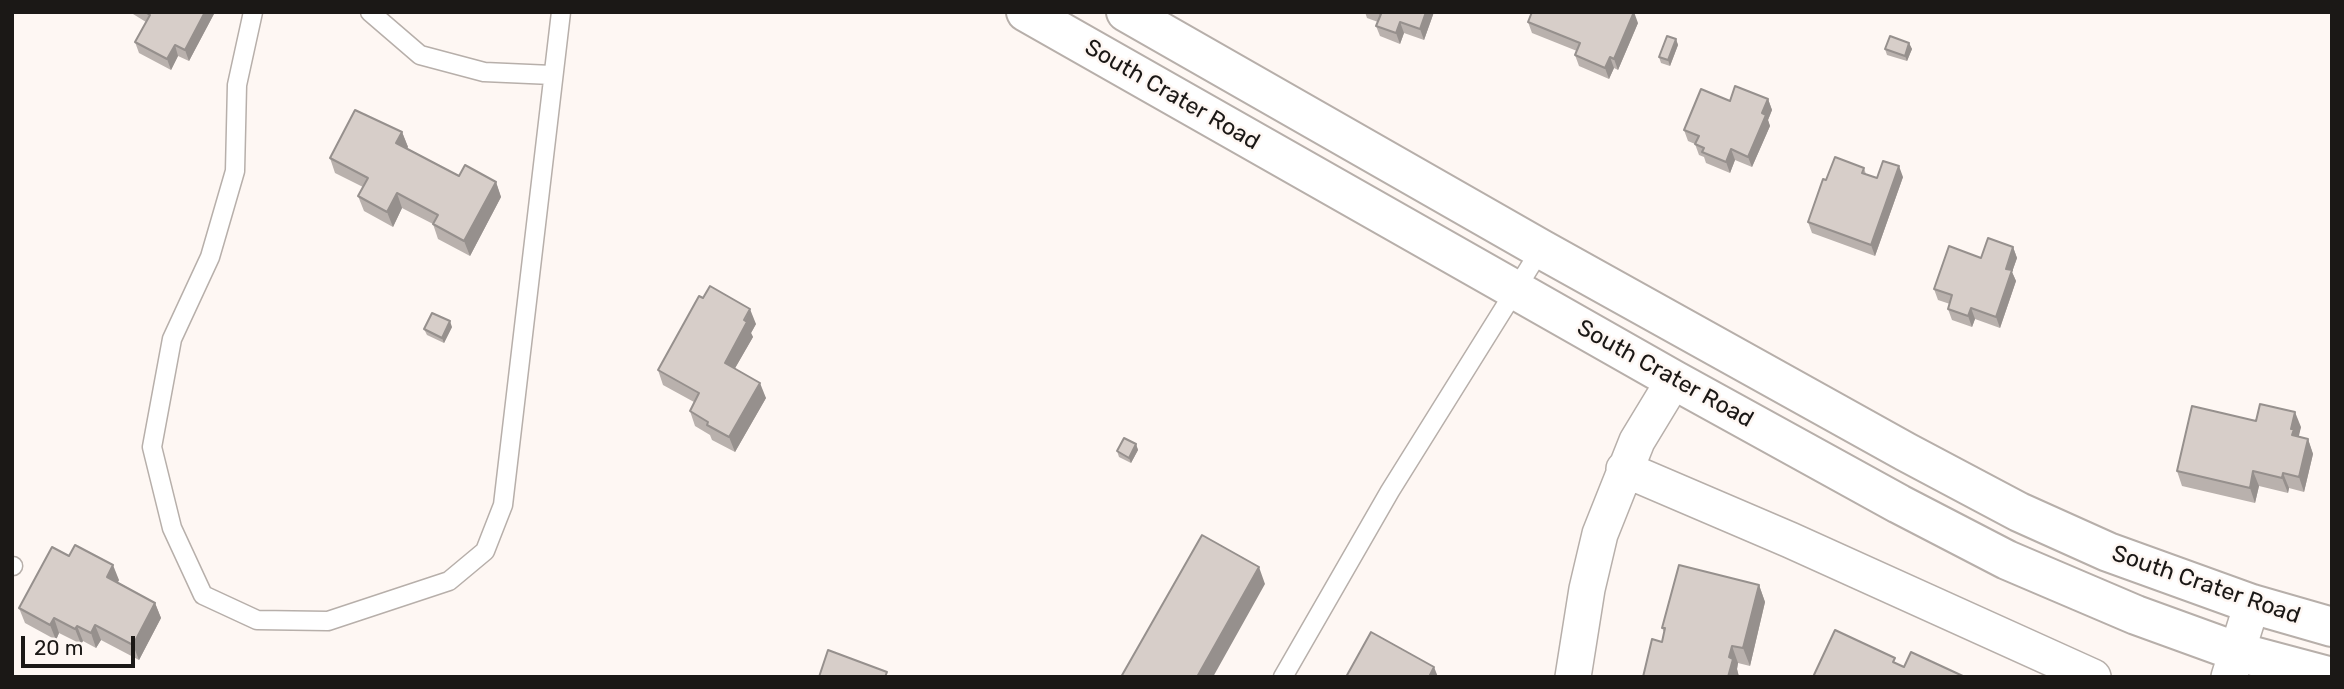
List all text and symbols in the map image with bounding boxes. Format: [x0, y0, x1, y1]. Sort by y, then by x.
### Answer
street label: South Crater Road [1080, 34, 1264, 156]
street label: South Crater Road [1572, 314, 1758, 434]
street label: South Crater Road [2108, 540, 2304, 630]
scale bar [24, 622, 138, 666]
text: 20 m [34, 635, 83, 660]

